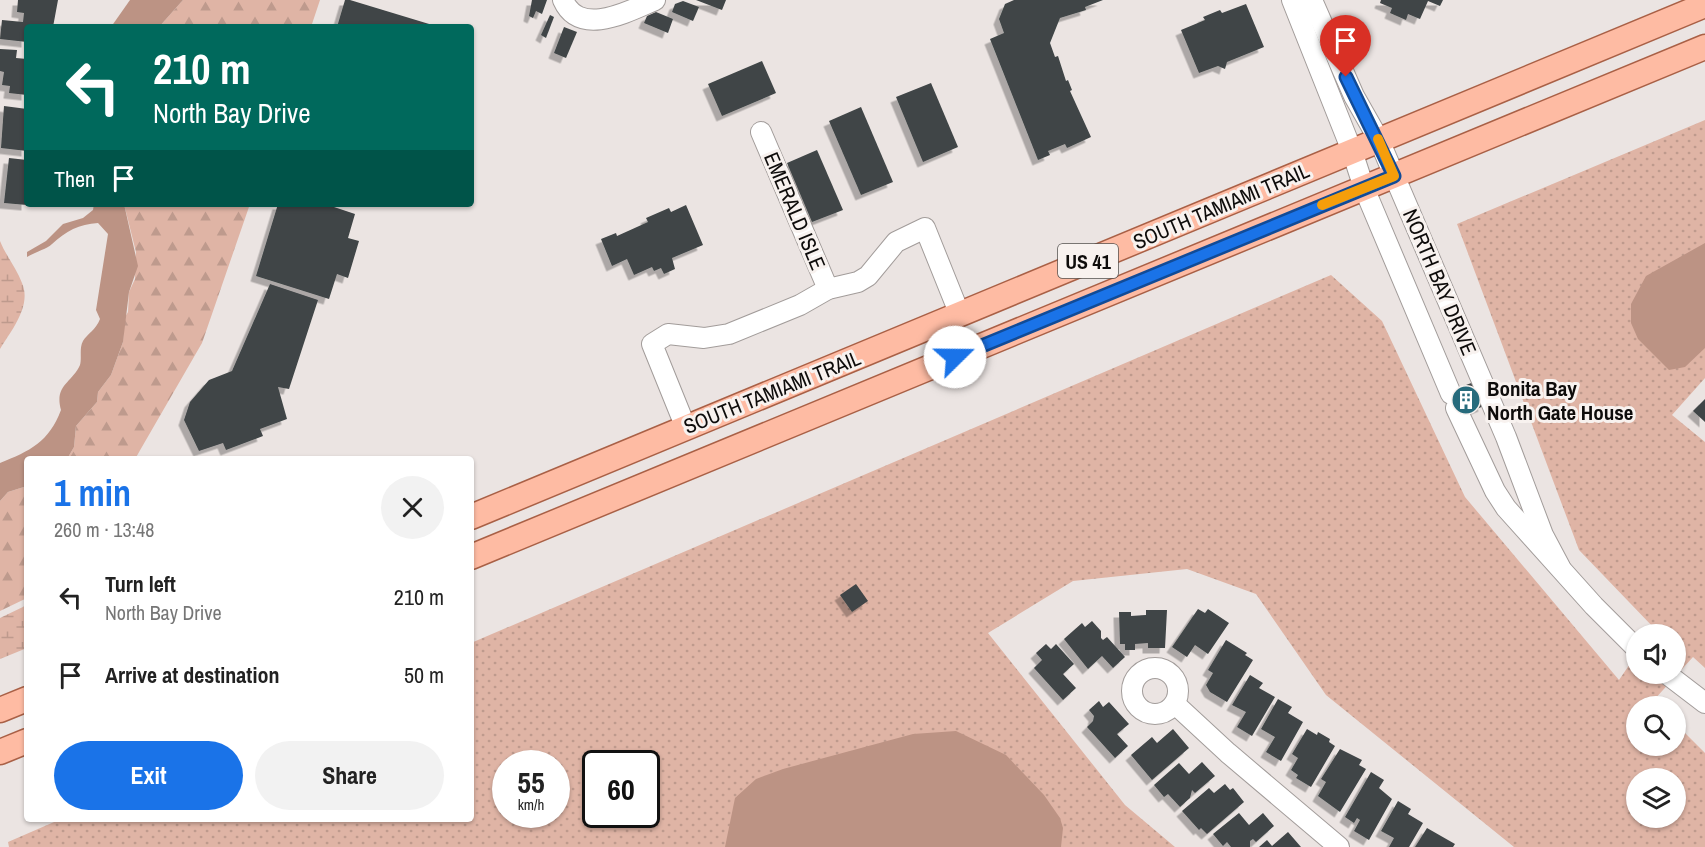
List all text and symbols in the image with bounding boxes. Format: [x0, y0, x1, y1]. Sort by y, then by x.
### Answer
pin [1320, 15, 1371, 77]
icon: arrive [1329, 24, 1362, 57]
text: 210 m [153, 41, 251, 97]
icon: left [54, 48, 132, 126]
text: North Bay Drive [153, 95, 311, 131]
street label: EMERALD ISLE [757, 148, 833, 274]
street label: SOUTH TAMIAMI TRAIL [1129, 156, 1314, 256]
icon: arrive [107, 162, 140, 195]
text: Then [54, 164, 95, 194]
street label: NORTH BAY DRIVE [1396, 205, 1484, 359]
road number: US 41 [1058, 244, 1118, 278]
position arrow [923, 325, 987, 389]
street label: SOUTH TAMIAMI TRAIL [679, 343, 865, 441]
place label: Bonita Bay North Gate House [1487, 374, 1633, 427]
building icon: Bonita Bay North Gate House [1450, 384, 1482, 416]
text: 1 min [54, 469, 131, 517]
button: close [381, 476, 444, 539]
text: 260 m · 13:48 [54, 516, 154, 543]
text: Turn left [105, 569, 176, 599]
icon: left [54, 581, 87, 614]
text: 210 m [394, 582, 444, 612]
text: North Bay Drive [105, 599, 222, 626]
map controls [1626, 624, 1686, 828]
button: sound [1626, 624, 1686, 684]
icon: arrive [54, 659, 87, 692]
text: Arrive at destination [105, 660, 279, 690]
text: 50 m [404, 660, 444, 690]
button: search [1626, 696, 1686, 756]
button: Exit [54, 741, 243, 810]
button: Share [255, 741, 444, 810]
speed limit sign: 60 [582, 750, 660, 828]
text: 55 [517, 762, 545, 802]
button: layers [1626, 768, 1686, 828]
text: km/h [518, 794, 544, 815]

